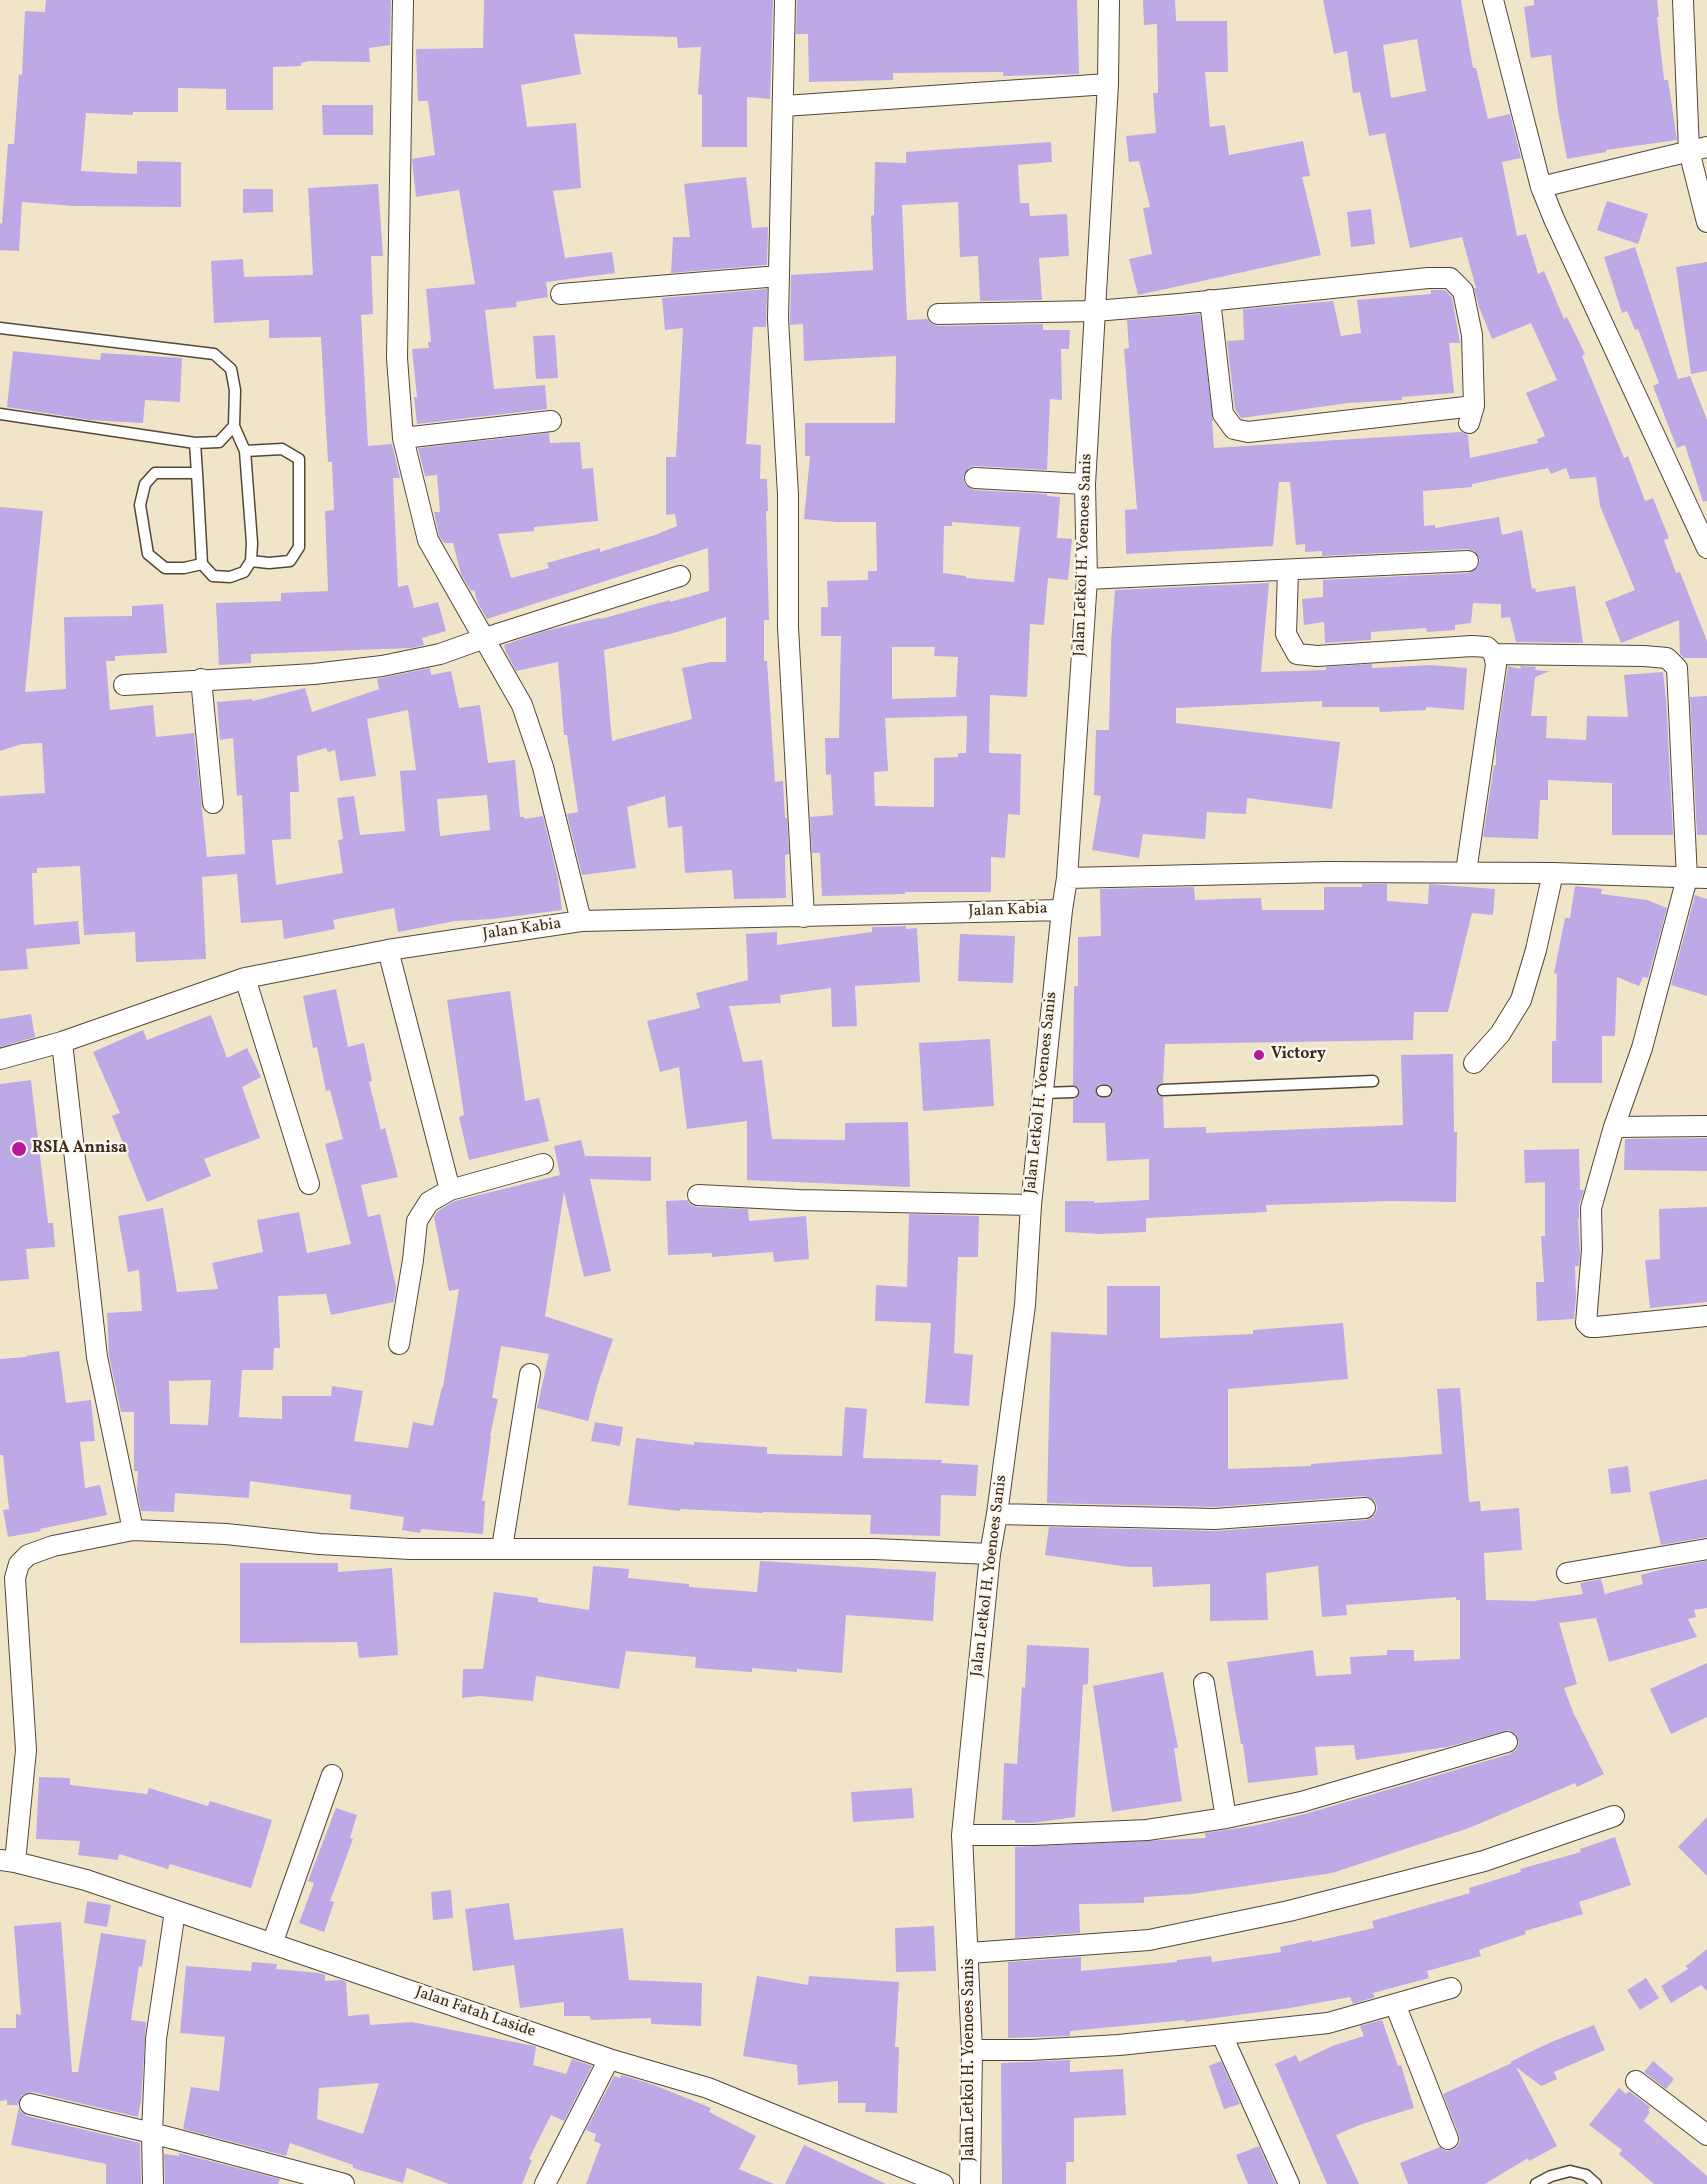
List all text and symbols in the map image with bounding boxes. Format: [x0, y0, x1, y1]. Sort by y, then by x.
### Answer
street label: Jalan Letkol H. Yoenoes Sanis [1071, 453, 1097, 657]
street label: Jalan Kabia [968, 900, 1048, 922]
street label: Jalan Kabia [482, 915, 562, 945]
street label: Jalan Letkol H. Yoenoes Sanis [1022, 991, 1062, 1195]
place label: Victory [1271, 1045, 1326, 1065]
marker: Victory [1252, 1048, 1266, 1062]
place label: RSIA Annisa [32, 1139, 127, 1159]
marker: RSIA Annisa [10, 1140, 28, 1158]
street label: Jalan Letkol H. Yoenoes Sanis [968, 1474, 1012, 1678]
street label: Jalan Letkol H. Yoenoes Sanis [960, 1958, 980, 2162]
street label: Jalan Fatah Laside [412, 1983, 538, 2043]

